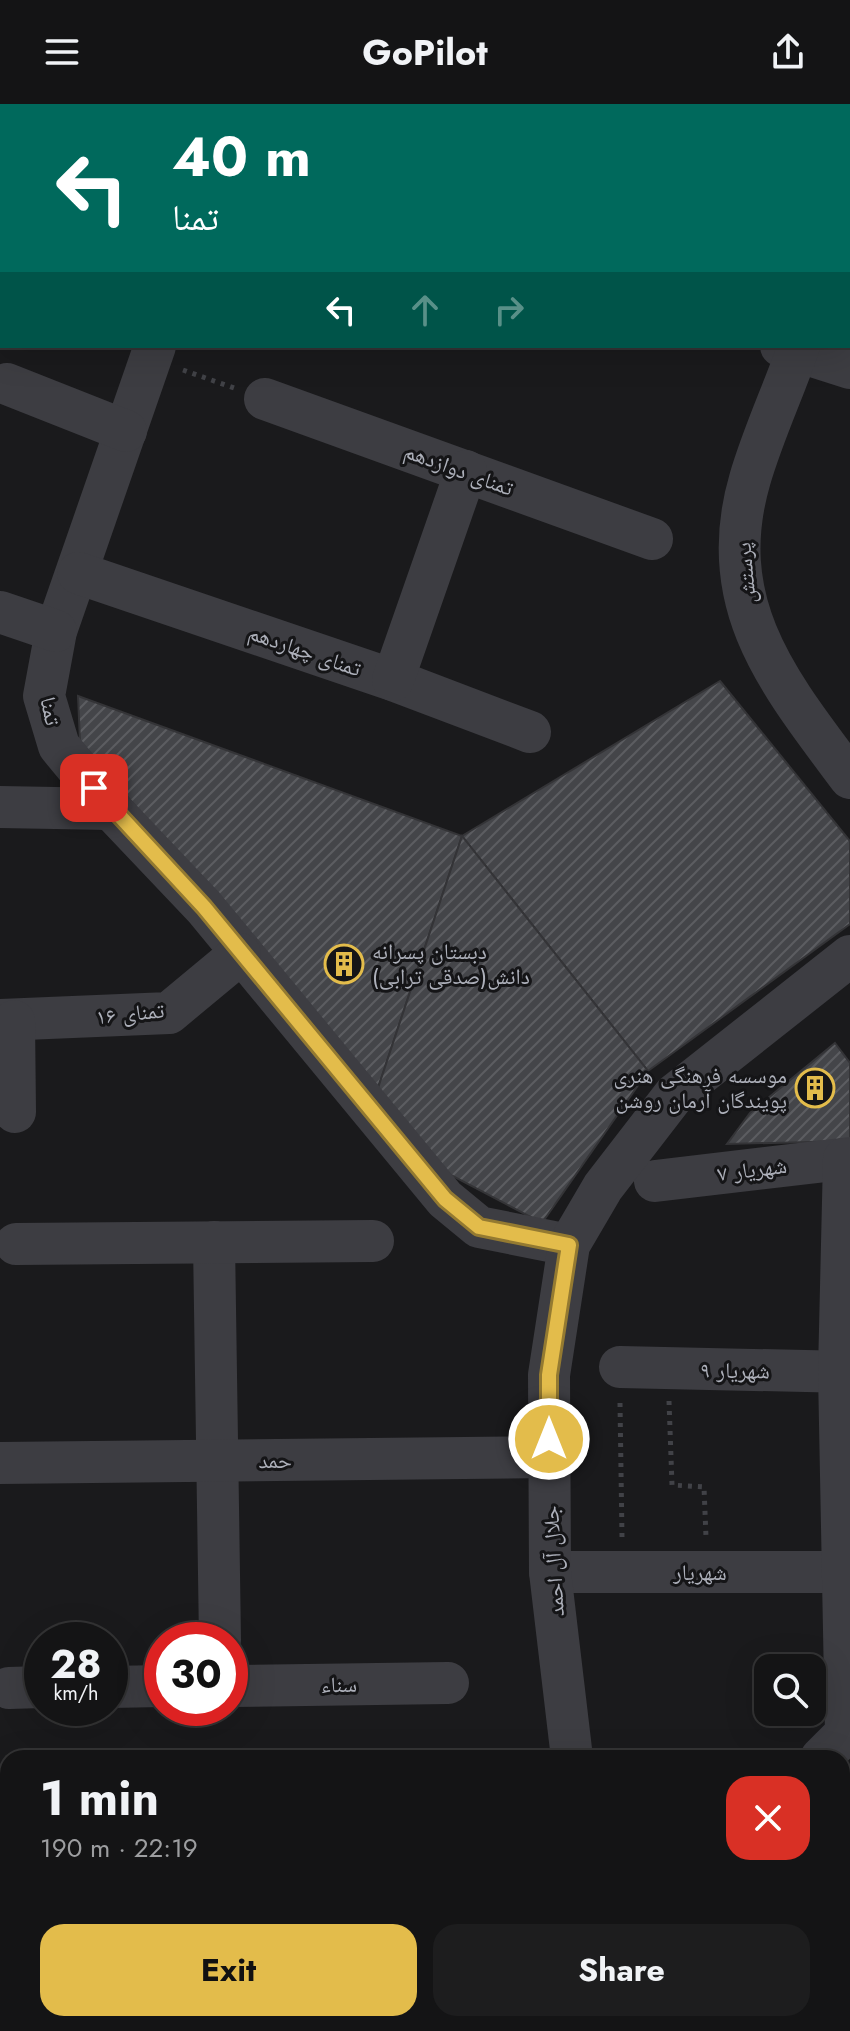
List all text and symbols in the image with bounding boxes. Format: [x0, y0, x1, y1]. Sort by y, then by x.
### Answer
text: GoPilot [362, 26, 488, 78]
icon: menu [40, 30, 84, 74]
icon: share [766, 30, 810, 74]
text: 40 m [172, 116, 311, 197]
icon: left [40, 136, 144, 240]
text: تمنا [172, 191, 219, 243]
icon: left [319, 288, 363, 332]
icon: ahead [403, 288, 447, 332]
icon: right [487, 288, 531, 332]
street label: تمنای دوازدهم [400, 434, 518, 504]
street label: پرستش [726, 541, 764, 605]
street label: تمنای چهاردهم [244, 616, 366, 684]
street label: تمنا [32, 694, 70, 729]
pin [60, 754, 128, 822]
icon: arrive [72, 766, 116, 810]
place label: دبستان پسرانه دانش(صدقی ترابی) [372, 935, 530, 992]
building icon: دبستان پسرانه دانش(صدقی ترابی) [323, 943, 365, 985]
street label: تمنای ۱۶ [94, 993, 166, 1032]
place label: موسسه فرهنگی هنری پویندگان آرمان روشن [613, 1059, 787, 1116]
building icon: موسسه فرهنگی هنری پویندگان آرمان روشن [794, 1067, 836, 1109]
street label: شهریار ۷ [715, 1149, 789, 1189]
street label: شهریار ۹ [700, 1353, 770, 1387]
position arrow [507, 1397, 591, 1481]
street label: حمد [258, 1444, 292, 1476]
street label: جلال آل احمد [534, 1505, 572, 1617]
street label: شهریار [672, 1556, 727, 1588]
speed limit sign: 30 [144, 1622, 248, 1726]
text: 28 [50, 1635, 102, 1693]
map controls [754, 1654, 826, 1726]
button: search [754, 1654, 826, 1726]
street label: سناء [321, 1668, 357, 1700]
text: km/h [53, 1679, 99, 1708]
text: 1 min [40, 1764, 159, 1833]
button: close [726, 1776, 810, 1860]
text: 190 m · 22:19 [40, 1829, 198, 1867]
button: Exit [40, 1924, 417, 2016]
button: Share [433, 1924, 810, 2016]

